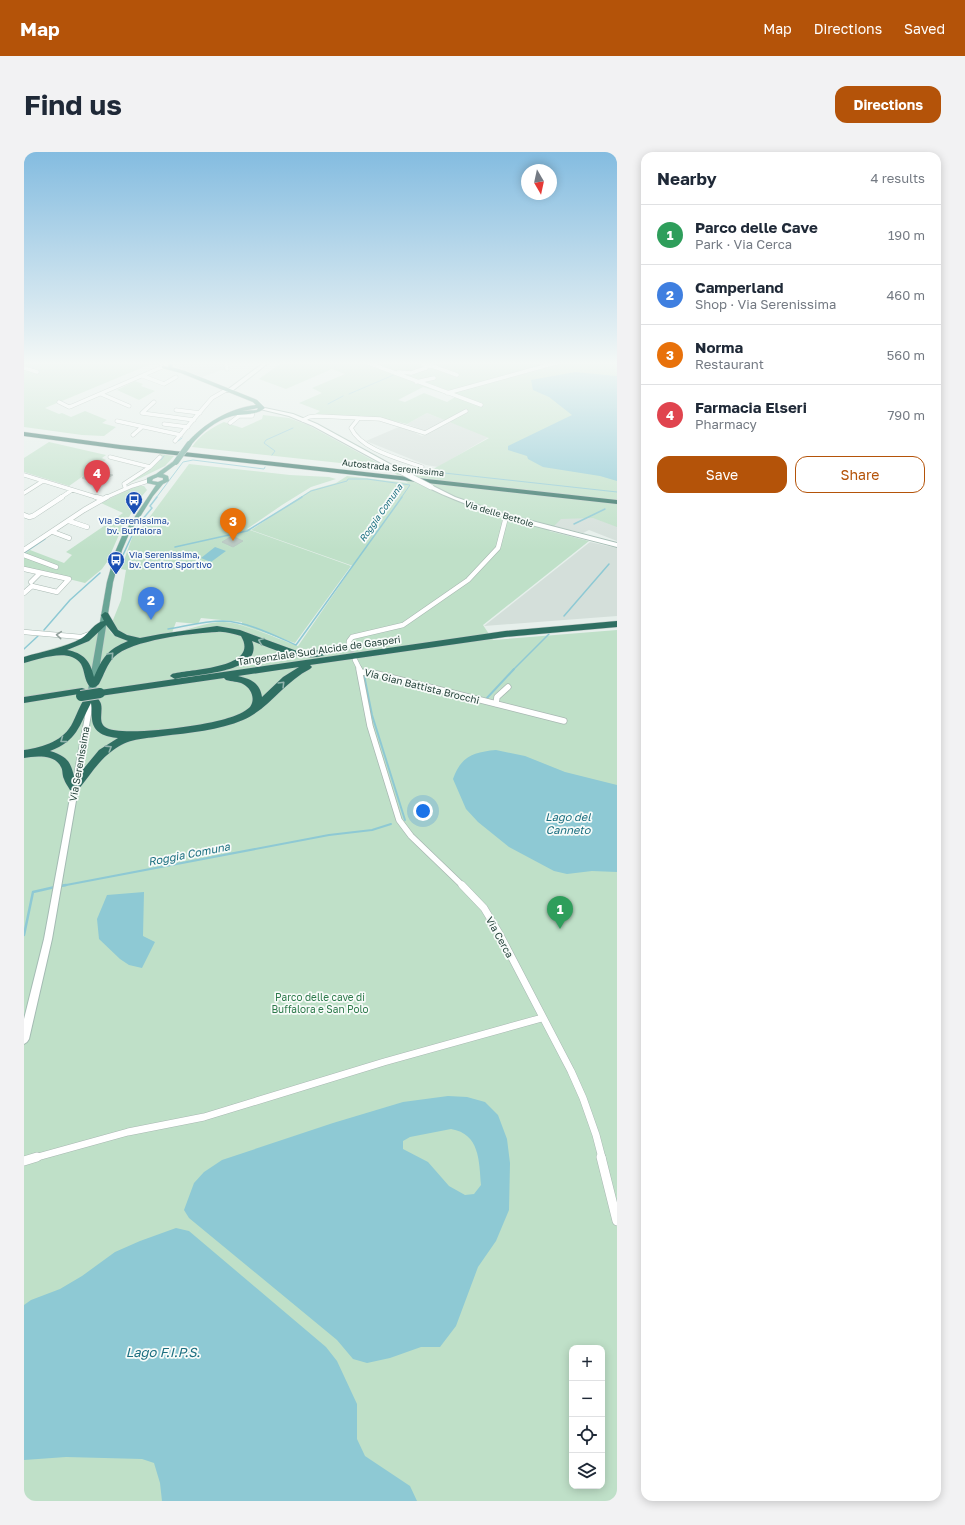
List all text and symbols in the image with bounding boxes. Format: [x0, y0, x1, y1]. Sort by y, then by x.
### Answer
text: Map [20, 17, 60, 40]
text: Map [763, 20, 792, 37]
text: Directions [814, 20, 882, 37]
text: Saved [904, 20, 945, 37]
button: Directions [835, 86, 941, 123]
text: Find us [24, 88, 122, 121]
north arrow [521, 164, 557, 200]
text: Nearby [657, 168, 717, 189]
text: 4 results [871, 170, 925, 186]
text: Parco delle Cave [695, 218, 818, 236]
text: 1 [667, 227, 673, 243]
text: 190 m [888, 227, 925, 243]
text: Park · Via Cerca [695, 236, 792, 252]
text: Camperland [695, 278, 783, 296]
text: 2 [666, 287, 674, 303]
text: 460 m [886, 287, 925, 303]
text: Shop · Via Serenissima [695, 296, 836, 312]
text: Norma [695, 338, 743, 356]
text: 3 [666, 347, 674, 363]
text: 560 m [887, 347, 925, 363]
text: Restaurant [695, 356, 764, 372]
text: Farmacia Elseri [695, 398, 807, 416]
text: 4 [666, 407, 674, 423]
text: 790 m [887, 407, 925, 423]
text: Pharmacy [695, 416, 757, 432]
button: Save [657, 456, 787, 493]
button: Share [795, 456, 925, 493]
street label: Autostrada Serenissima [341, 457, 445, 478]
pin: 4 [84, 460, 110, 493]
water label: Roggia Comuna [357, 481, 405, 544]
bus stop icon: Via Serenissima, bv. Buffalora [124, 490, 144, 515]
street label: Via delle Bettole [463, 498, 535, 529]
pin: 3 [220, 508, 246, 541]
place label: Via Serenissima, bv. Buffalora [98, 515, 170, 536]
place label: Via Serenissima, bv. Centro Sportivo [129, 549, 212, 570]
bus stop icon: Via Serenissima, bv. Centro Sportivo [106, 550, 126, 575]
pin: 2 [138, 587, 164, 620]
one-way arrow [56, 631, 62, 640]
street label: Tangenziale Sud Alcide de Gasperi [237, 633, 401, 667]
one-way arrow [258, 637, 265, 645]
one-way arrow [106, 653, 113, 660]
street label: Via Gian Battista Brocchi [363, 666, 481, 706]
one-way arrow [277, 681, 285, 689]
street label: Via Serenissima [66, 726, 92, 802]
one-way arrow [60, 735, 67, 743]
one-way arrow [105, 745, 112, 753]
your location [413, 801, 433, 821]
water label: Lago del Canneto [545, 810, 592, 836]
water label: Roggia Comuna [147, 839, 232, 869]
pin: 1 [547, 896, 573, 929]
street label: Via Cerca [484, 914, 516, 960]
park label: Parco delle cave di Buffalora e San Polo [271, 991, 369, 1015]
water label: Lago F.I.P.S. [126, 1344, 200, 1360]
map controls [569, 1345, 605, 1489]
button: + [569, 1345, 605, 1381]
button: − [569, 1381, 605, 1417]
button: locate [569, 1417, 605, 1453]
button: layers [569, 1453, 605, 1489]

